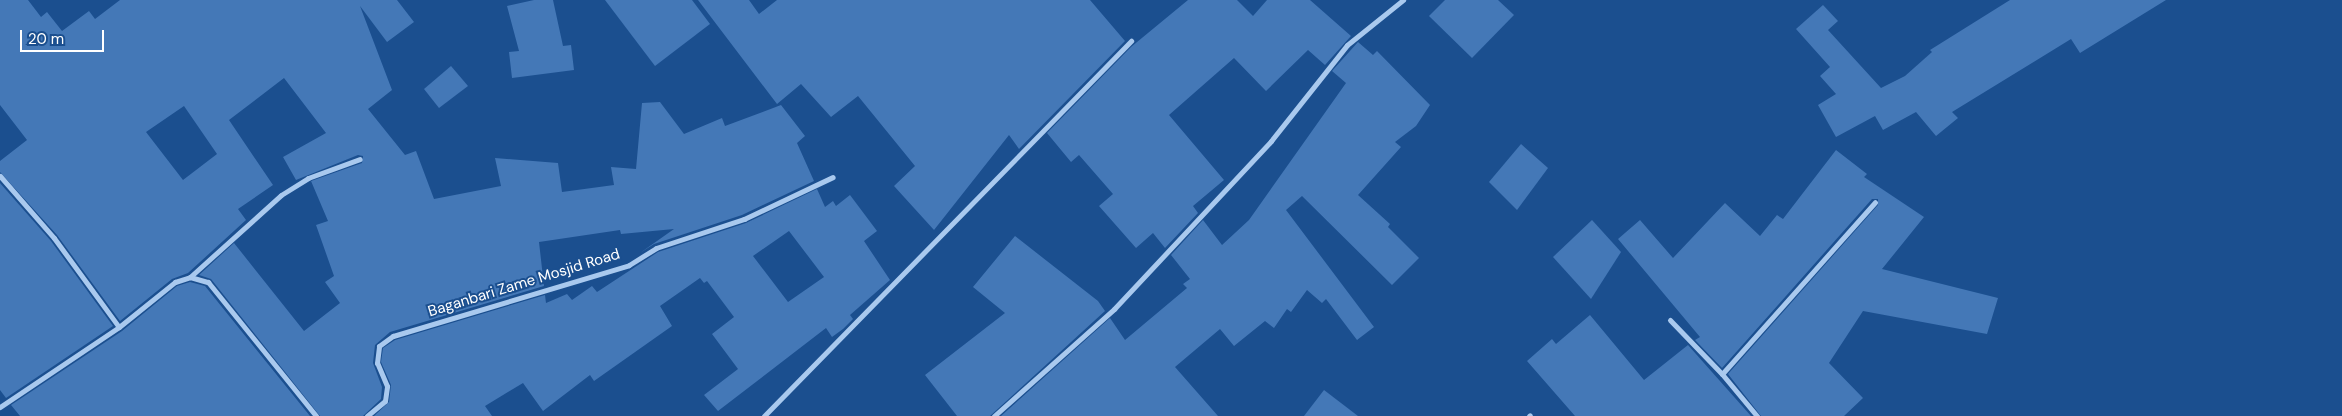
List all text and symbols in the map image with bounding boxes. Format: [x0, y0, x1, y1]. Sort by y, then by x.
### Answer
scale bar [22, 20, 106, 52]
text: 20 m [28, 29, 64, 49]
street label: Baganbari Zame Mosjid Road [426, 245, 622, 321]

